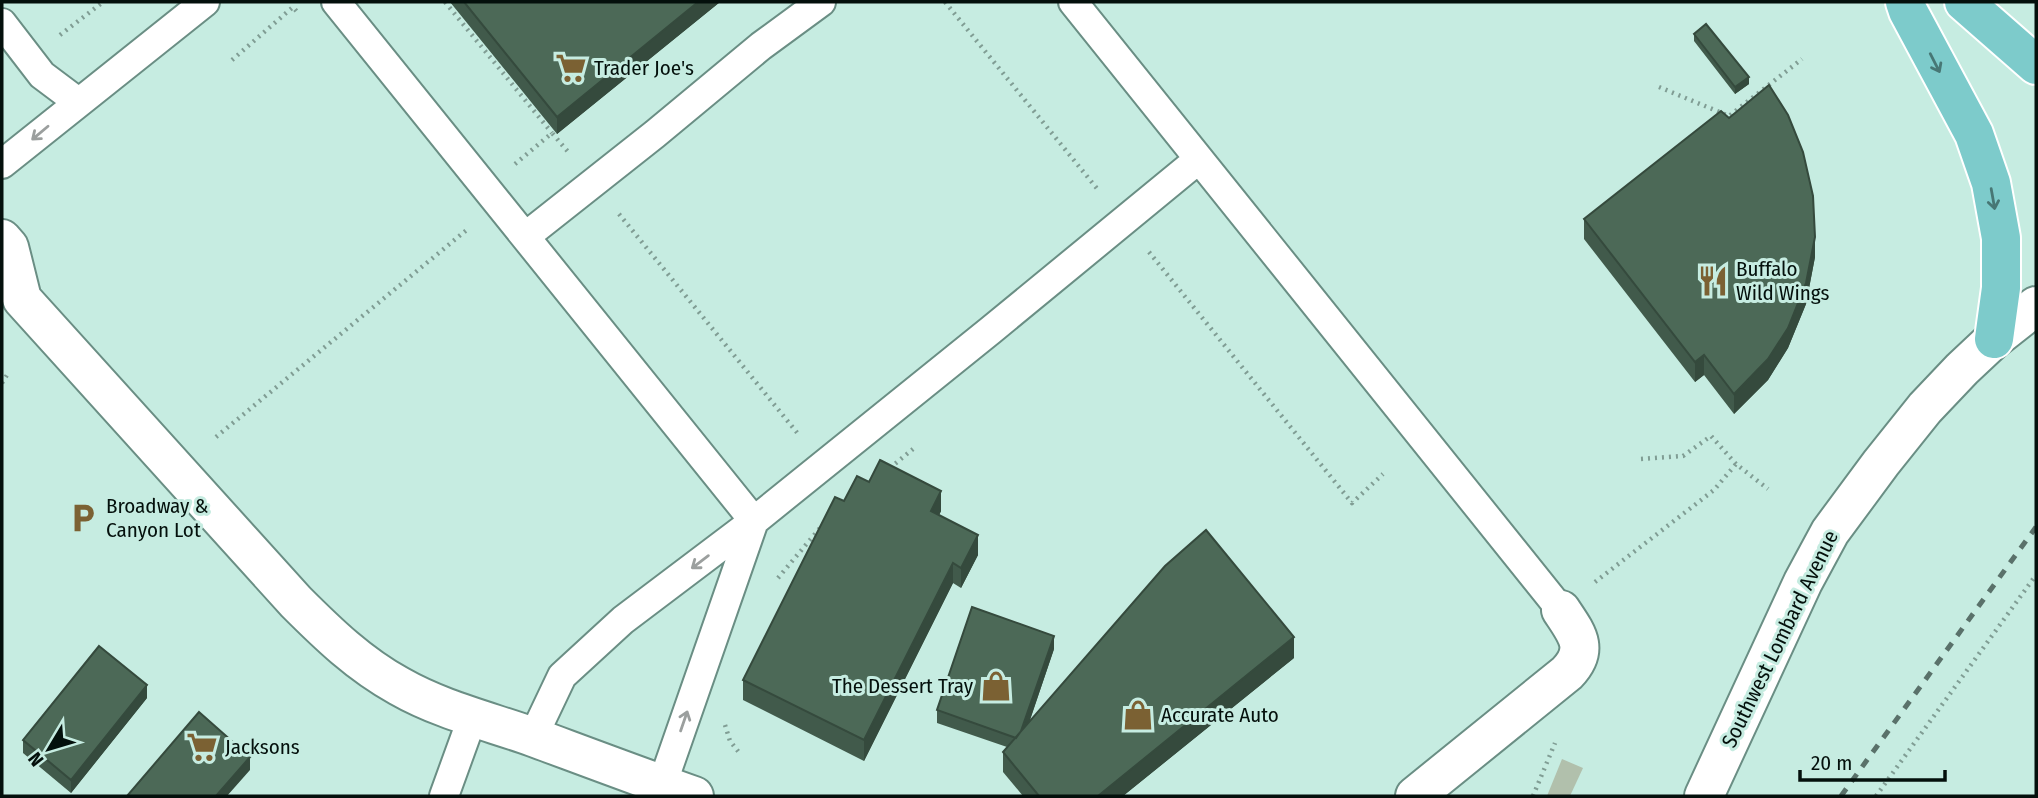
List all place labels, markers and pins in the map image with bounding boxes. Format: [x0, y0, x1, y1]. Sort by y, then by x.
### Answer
supermarket icon: Trader Joe's [554, 51, 588, 85]
place label: Trader Joe's [594, 55, 694, 81]
place label: Buffalo Wild Wings [1736, 256, 1829, 306]
restaurant icon: Buffalo Wild Wings [1696, 264, 1730, 298]
place label: Broadway & Canyon Lot [106, 493, 208, 543]
parking icon: Broadway & Canyon Lot [66, 501, 100, 535]
shop icon: The Dessert Tray [979, 669, 1013, 703]
place label: The Dessert Tray [832, 673, 974, 699]
shop icon: Accurate Auto [1121, 698, 1155, 732]
place label: Accurate Auto [1161, 702, 1279, 728]
supermarket icon: Jacksons [185, 730, 219, 764]
place label: Jacksons [225, 734, 300, 760]

